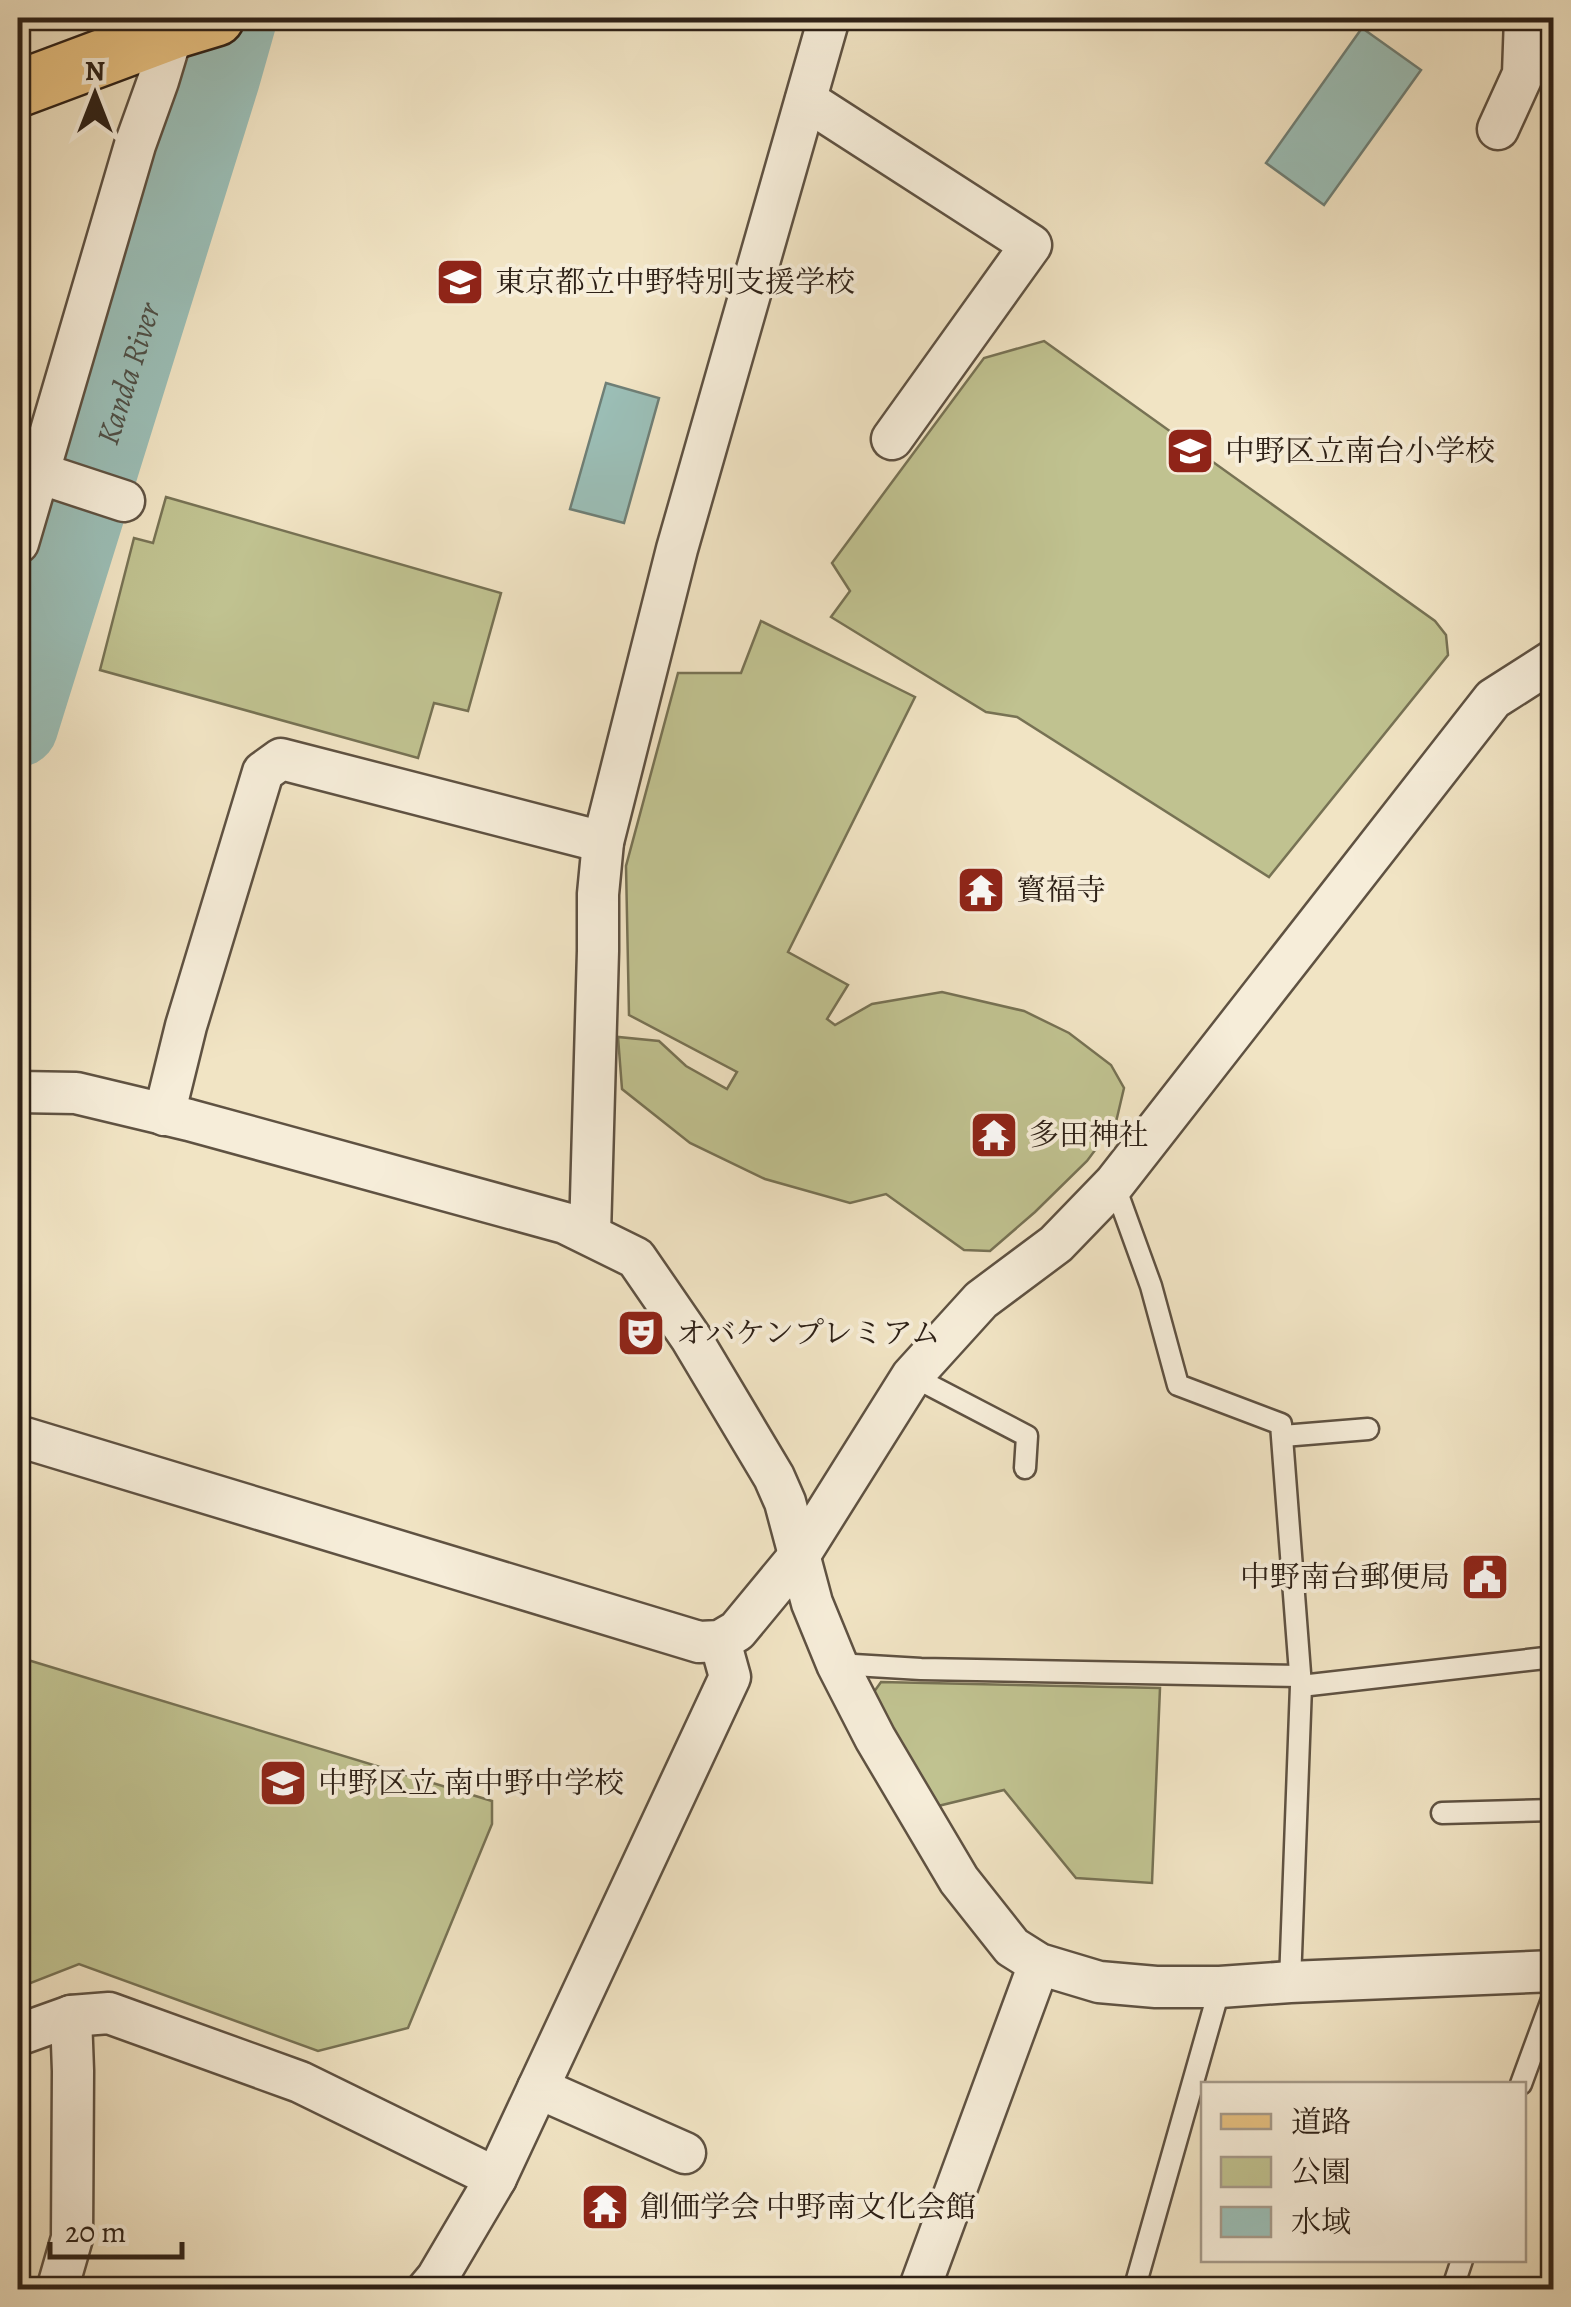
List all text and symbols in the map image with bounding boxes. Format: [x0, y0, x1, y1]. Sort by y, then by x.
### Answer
north arrow [45, 45, 145, 145]
text: N [85, 52, 105, 90]
school or university icon: 東京都立中野特別支援学校 [434, 256, 486, 308]
place label: 東京都立中野特別支援学校 [495, 262, 855, 302]
water label: Kanda River [85, 296, 171, 450]
school or university icon: 中野区立南台小学校 [1164, 425, 1216, 477]
place label: 中野区立南台小学校 [1225, 431, 1495, 471]
temple icon: 寳福寺 [955, 864, 1007, 916]
place label: 寳福寺 [1016, 870, 1106, 910]
temple icon: 多田神社 [968, 1109, 1020, 1161]
place label: 多田神社 [1029, 1115, 1149, 1155]
theatre icon: オバケンプレミアム [615, 1307, 667, 1359]
place label: オバケンプレミアム [676, 1313, 941, 1353]
public building icon: 中野南台郵便局 [1459, 1551, 1511, 1603]
place label: 中野南台郵便局 [1240, 1557, 1450, 1597]
school or university icon: 中野区立 南中野中学校 [257, 1757, 309, 1809]
place label: 中野区立 南中野中学校 [318, 1763, 624, 1803]
legend [1201, 2082, 1526, 2262]
text: 道路 [1291, 2102, 1351, 2142]
text: 公園 [1291, 2152, 1351, 2192]
temple icon: 創価学会 中野南文化会館 [579, 2181, 631, 2233]
place label: 創価学会 中野南文化会館 [640, 2187, 976, 2227]
scale bar [50, 2197, 182, 2259]
text: 水域 [1291, 2202, 1351, 2242]
text: 20 m [65, 2212, 126, 2252]

